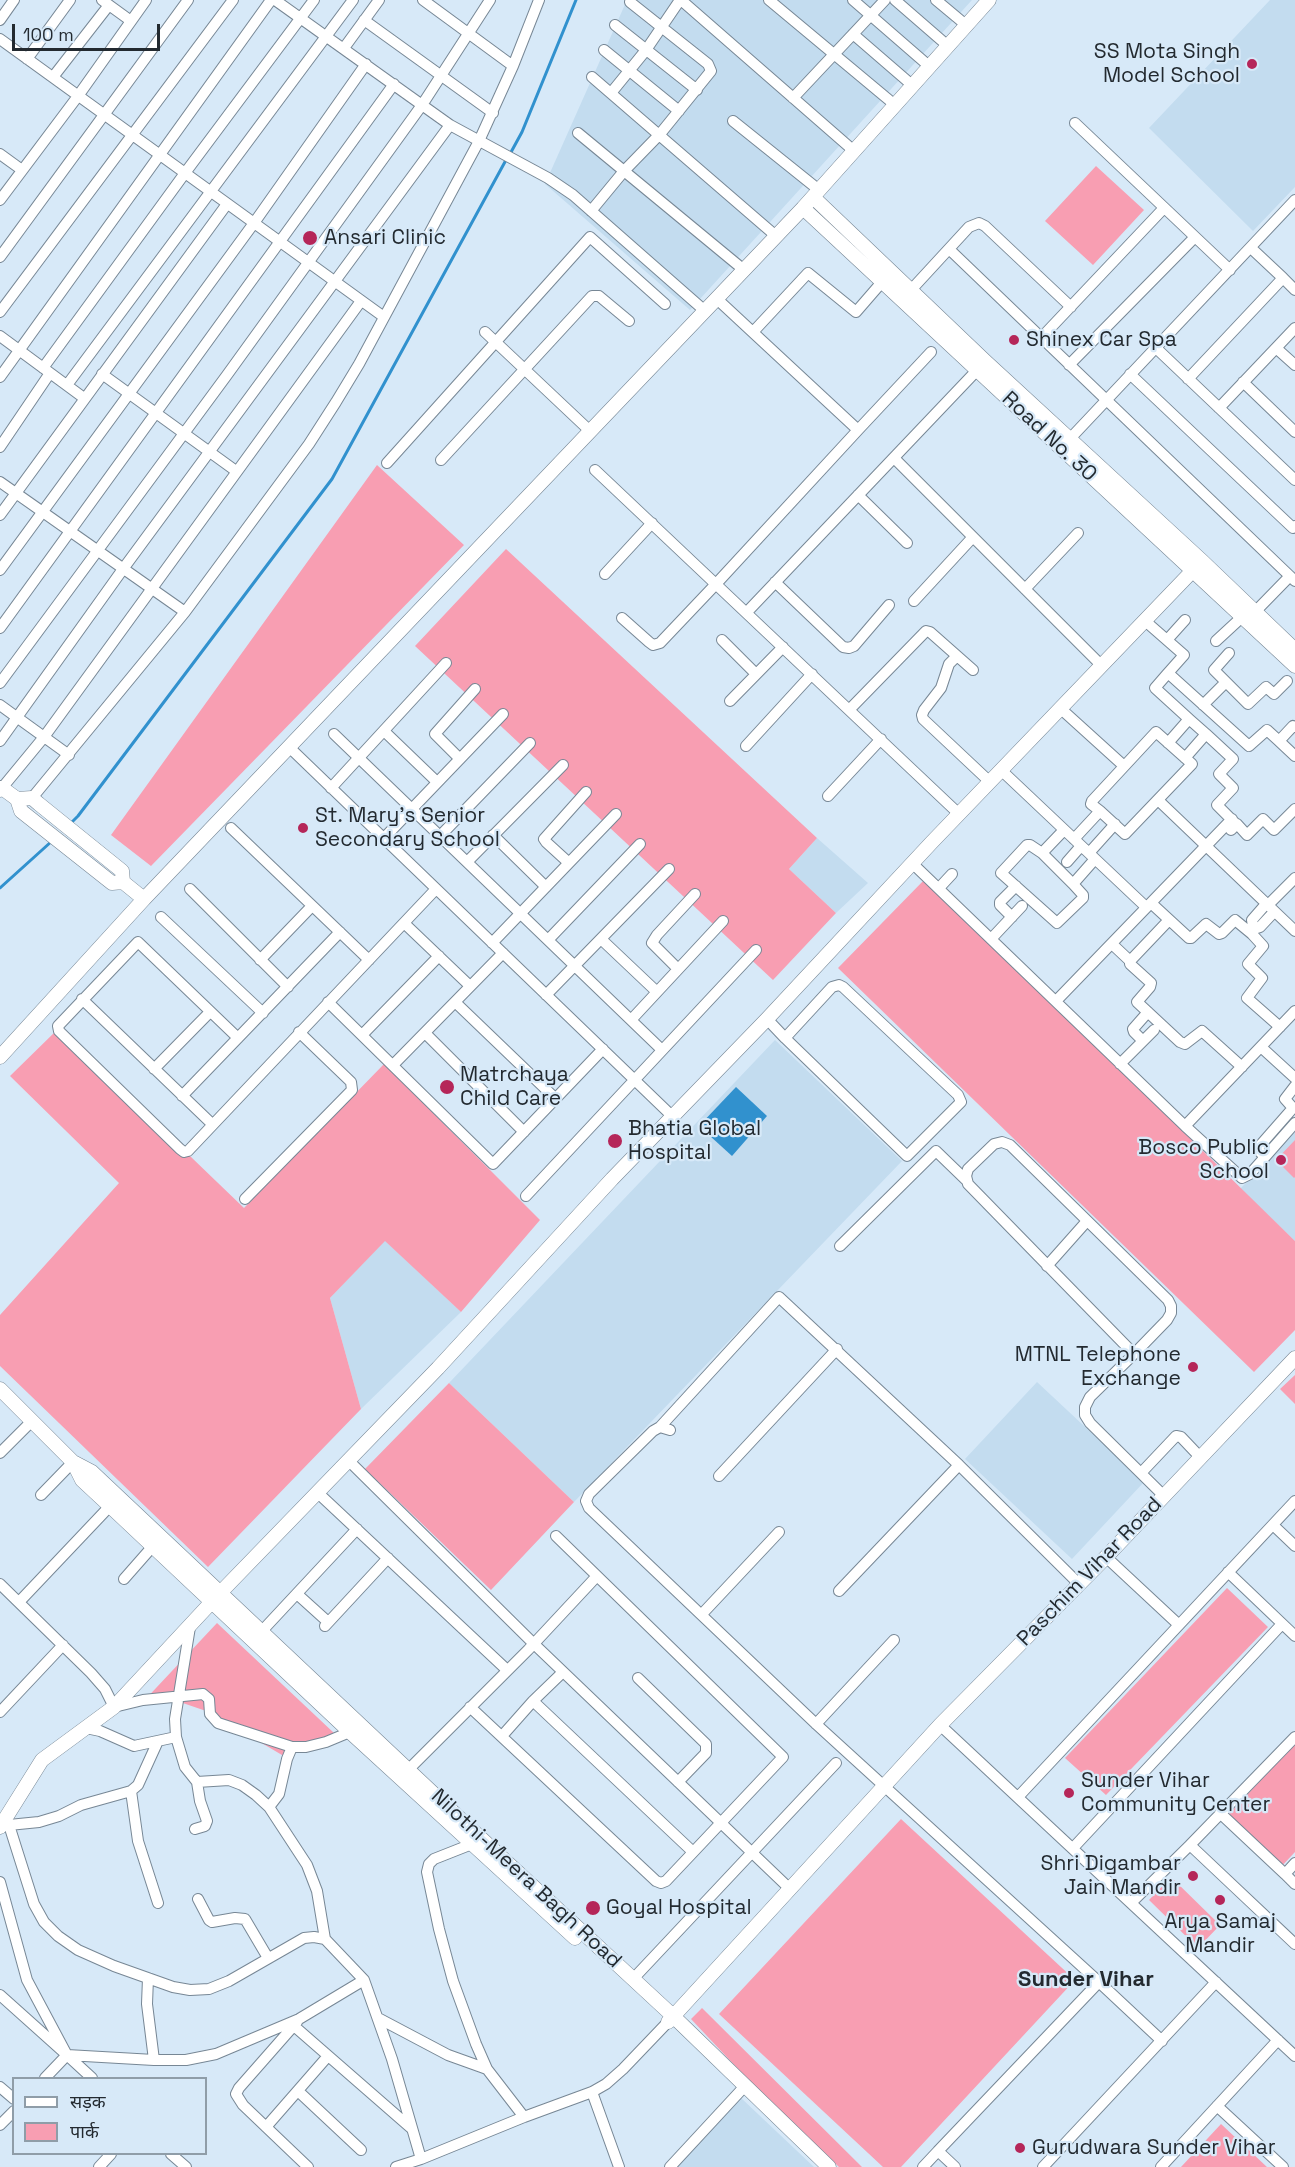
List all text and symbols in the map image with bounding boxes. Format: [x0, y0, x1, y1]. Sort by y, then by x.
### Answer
scale bar [15, 12, 164, 50]
text: 100 m [23, 23, 74, 46]
place label: SS Mota Singh Model School [1094, 39, 1240, 89]
marker: SS Mota Singh Model School [1245, 57, 1259, 71]
place label: Ansari Clinic [324, 225, 446, 251]
marker: Ansari Clinic [301, 229, 319, 247]
place label: Shinex Car Spa [1026, 327, 1177, 353]
marker: Shinex Car Spa [1007, 333, 1021, 347]
street label: Road No. 30 [996, 387, 1102, 487]
place label: St. Mary's Senior Secondary School [315, 803, 500, 853]
marker: St. Mary's Senior Secondary School [296, 821, 310, 835]
place label: Matrchaya Child Care [460, 1062, 569, 1112]
marker: Matrchaya Child Care [438, 1078, 456, 1096]
place label: Bhatia Global Hospital [628, 1116, 761, 1166]
marker: Bhatia Global Hospital [606, 1132, 624, 1150]
place label: Bosco Public School [1138, 1135, 1269, 1185]
marker: Bosco Public School [1274, 1153, 1288, 1167]
place label: MTNL Telephone Exchange [1015, 1342, 1181, 1392]
marker: MTNL Telephone Exchange [1186, 1360, 1200, 1374]
street label: Paschim Vihar Road [1012, 1492, 1168, 1652]
place label: Sunder Vihar Community Center [1081, 1768, 1270, 1818]
street label: Nilothi-Meera Bagh Road [426, 1784, 626, 1974]
marker: Sunder Vihar Community Center [1062, 1786, 1076, 1800]
place label: Shri Digambar Jain Mandir [1041, 1851, 1181, 1901]
marker: Shri Digambar Jain Mandir [1186, 1869, 1200, 1883]
marker: Arya Samaj Mandir [1213, 1893, 1227, 1907]
place label: Goyal Hospital [606, 1895, 752, 1921]
marker: Goyal Hospital [584, 1899, 602, 1917]
place label: Arya Samaj Mandir [1164, 1909, 1276, 1959]
district label: Sunder Vihar [1018, 1967, 1154, 1993]
legend [12, 2077, 207, 2155]
text: सड़क [70, 2090, 106, 2113]
text: पार्क [70, 2120, 99, 2143]
place label: Gurudwara Sunder Vihar [1032, 2135, 1276, 2161]
marker: Gurudwara Sunder Vihar [1013, 2141, 1027, 2155]

